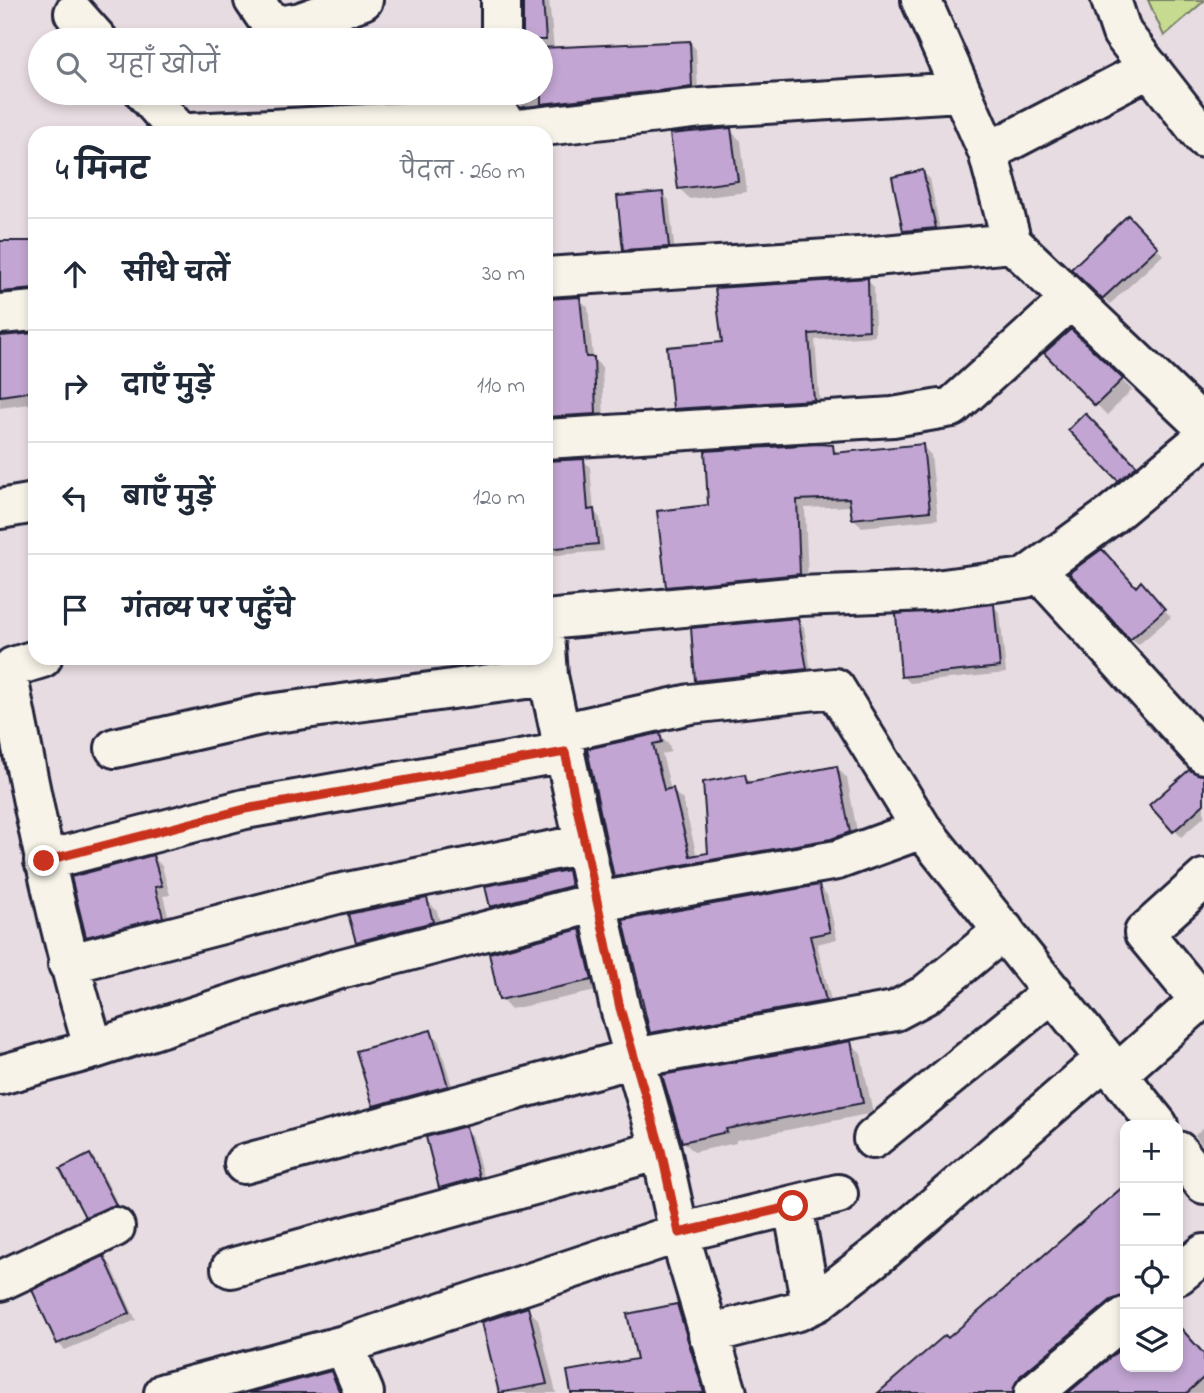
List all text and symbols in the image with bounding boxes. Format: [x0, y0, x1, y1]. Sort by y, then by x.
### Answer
search box [28, 28, 553, 105]
icon: search [52, 48, 90, 86]
text: यहाँ खोजें [108, 48, 220, 86]
text: 4 मिनट [56, 150, 149, 194]
text: पैदल · 260 m [400, 156, 525, 189]
icon: ahead [56, 255, 94, 293]
text: सीधे चलें [123, 256, 229, 294]
text: 30 m [482, 258, 525, 291]
icon: right [56, 367, 94, 405]
text: दाएँ मुड़ें [123, 368, 213, 406]
text: 110 m [477, 370, 525, 403]
icon: left [56, 479, 94, 517]
text: बाएँ मुड़ें [123, 480, 214, 518]
text: 120 m [473, 482, 525, 515]
icon: arrive [56, 591, 94, 629]
text: गंतव्य पर पहुँचे [123, 592, 294, 630]
route end [28, 845, 59, 876]
map controls [1120, 1120, 1183, 1372]
button: + [1120, 1120, 1183, 1183]
button: − [1120, 1183, 1183, 1246]
route start [777, 1190, 808, 1221]
button: locate [1120, 1246, 1183, 1309]
button: layers [1120, 1309, 1183, 1372]

